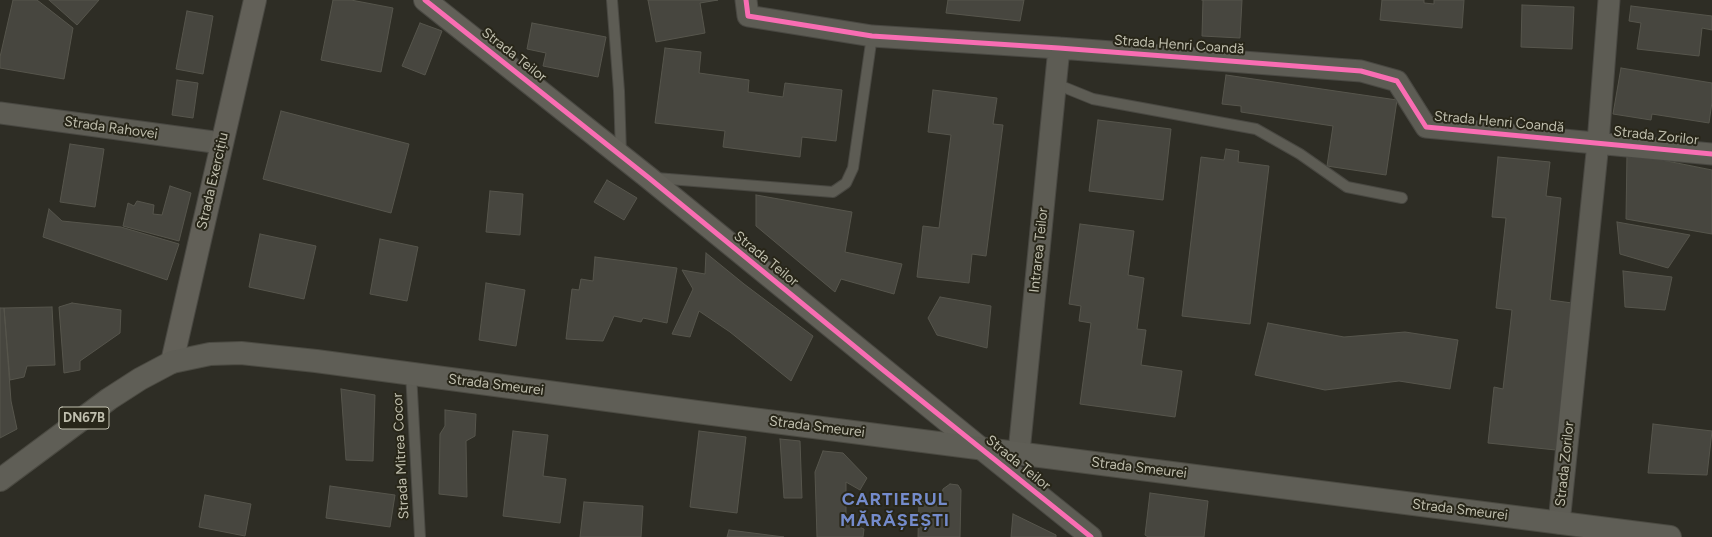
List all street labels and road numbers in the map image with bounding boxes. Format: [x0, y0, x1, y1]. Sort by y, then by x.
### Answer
street label: Strada Teilor [478, 24, 550, 86]
street label: Strada Henri Coandă [1113, 32, 1245, 58]
street label: Strada Henri Coandă [1433, 108, 1565, 136]
street label: Strada Rahovei [63, 113, 159, 143]
street label: Strada Zorilor [1613, 123, 1699, 149]
street label: Strada Exercițiu [194, 131, 232, 231]
street label: Intrarea Teilor [1026, 207, 1052, 293]
street label: Strada Teilor [730, 228, 802, 290]
street label: Strada Smeurei [447, 371, 545, 399]
street label: Strada Mitrea Cocor [389, 392, 413, 520]
road number: DN67B [59, 407, 109, 429]
street label: Strada Smeurei [768, 413, 866, 441]
street label: Strada Zorilor [1552, 421, 1578, 507]
street label: Strada Teilor [982, 432, 1054, 494]
street label: Strada Smeurei [1090, 454, 1188, 482]
street label: Strada Smeurei [1411, 496, 1509, 524]

